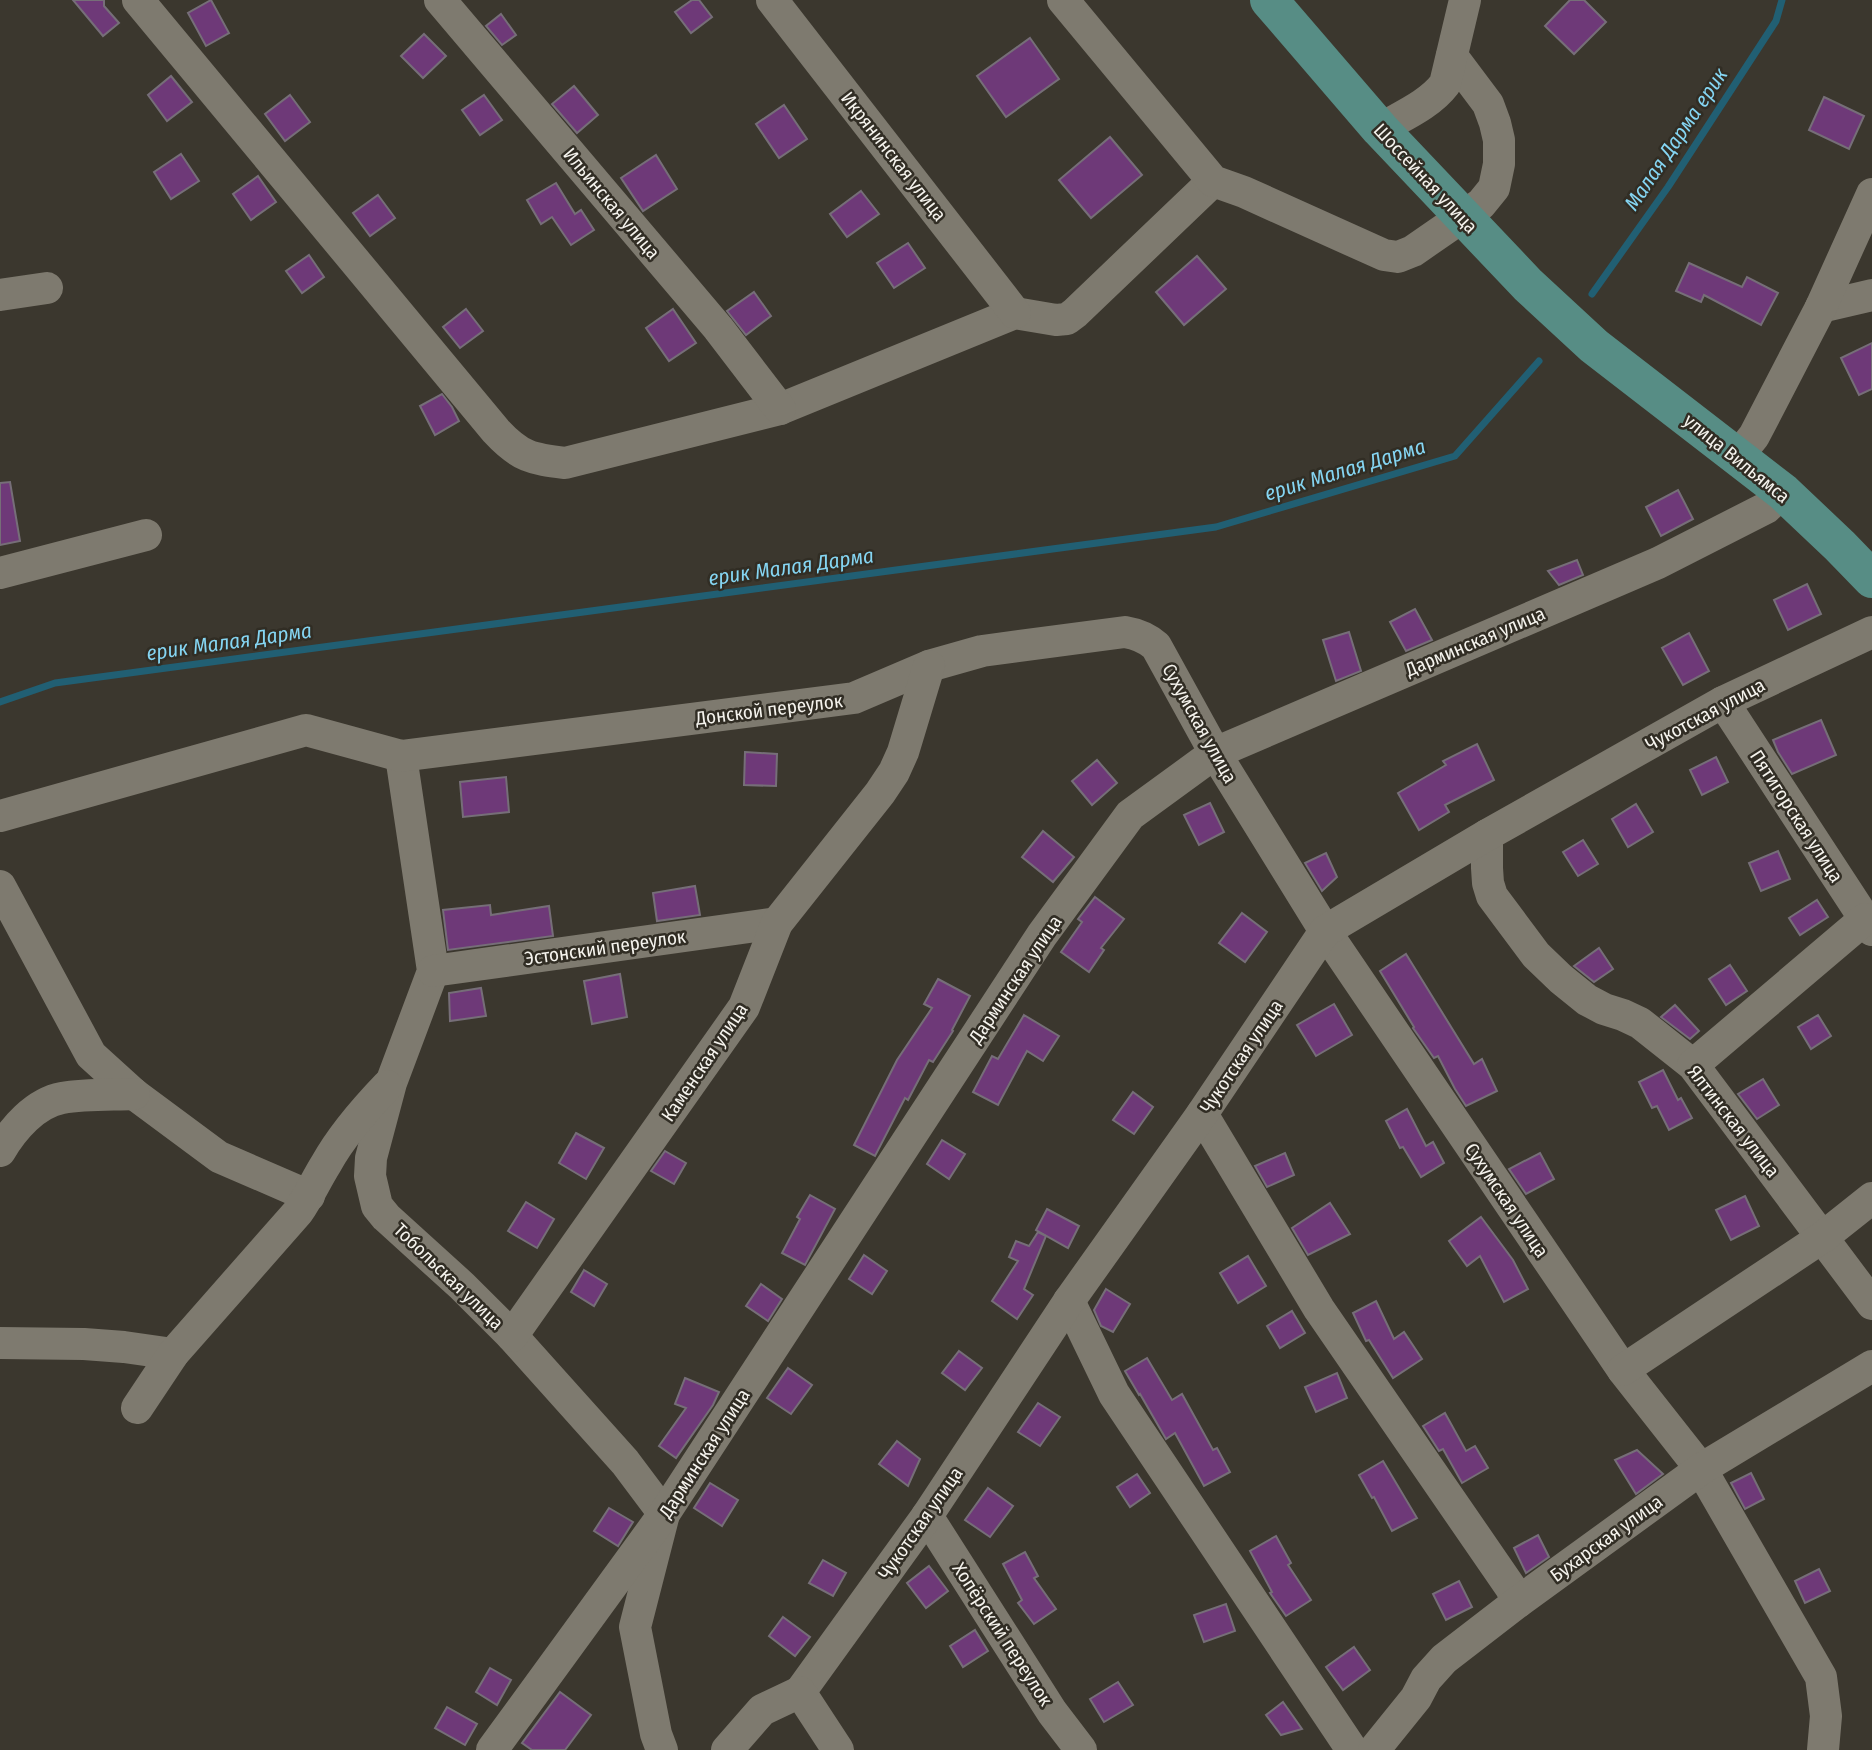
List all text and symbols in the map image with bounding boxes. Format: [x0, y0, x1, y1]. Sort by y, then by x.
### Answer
water label: Малая Дарма ерик [1619, 63, 1733, 215]
street label: Икрянинская улица [836, 87, 951, 226]
street label: Шоссейная улица [1369, 119, 1482, 238]
street label: Ильинская улица [558, 143, 665, 264]
street label: улица Вильямса [1679, 409, 1794, 508]
water label: ерик Малая Дарма [1261, 433, 1429, 507]
water label: ерик Малая Дарма [707, 543, 875, 591]
street label: Дарминская улица [1401, 602, 1548, 682]
water label: ерик Малая Дарма [145, 618, 313, 666]
street label: Сухумская улица [1157, 659, 1242, 787]
street label: Чукотская улица [1642, 673, 1769, 756]
street label: Донской переулок [693, 689, 844, 730]
street label: Пятигорская улица [1745, 746, 1848, 887]
street label: Дарминская улица [964, 911, 1067, 1048]
street label: Эстонский переулок [523, 925, 687, 970]
street label: Чукотская улица [1195, 995, 1288, 1117]
street label: Каменская улица [656, 999, 753, 1126]
street label: Ялтинская улица [1683, 1061, 1784, 1182]
street label: Сухумская улица [1460, 1139, 1553, 1262]
street label: Тобольская улица [389, 1218, 508, 1334]
street label: Дарминская улица [654, 1384, 755, 1523]
street label: Чукотская улица [873, 1463, 968, 1584]
street label: Бухарская улица [1546, 1490, 1667, 1587]
street label: Хопёрский переулок [948, 1558, 1058, 1710]

